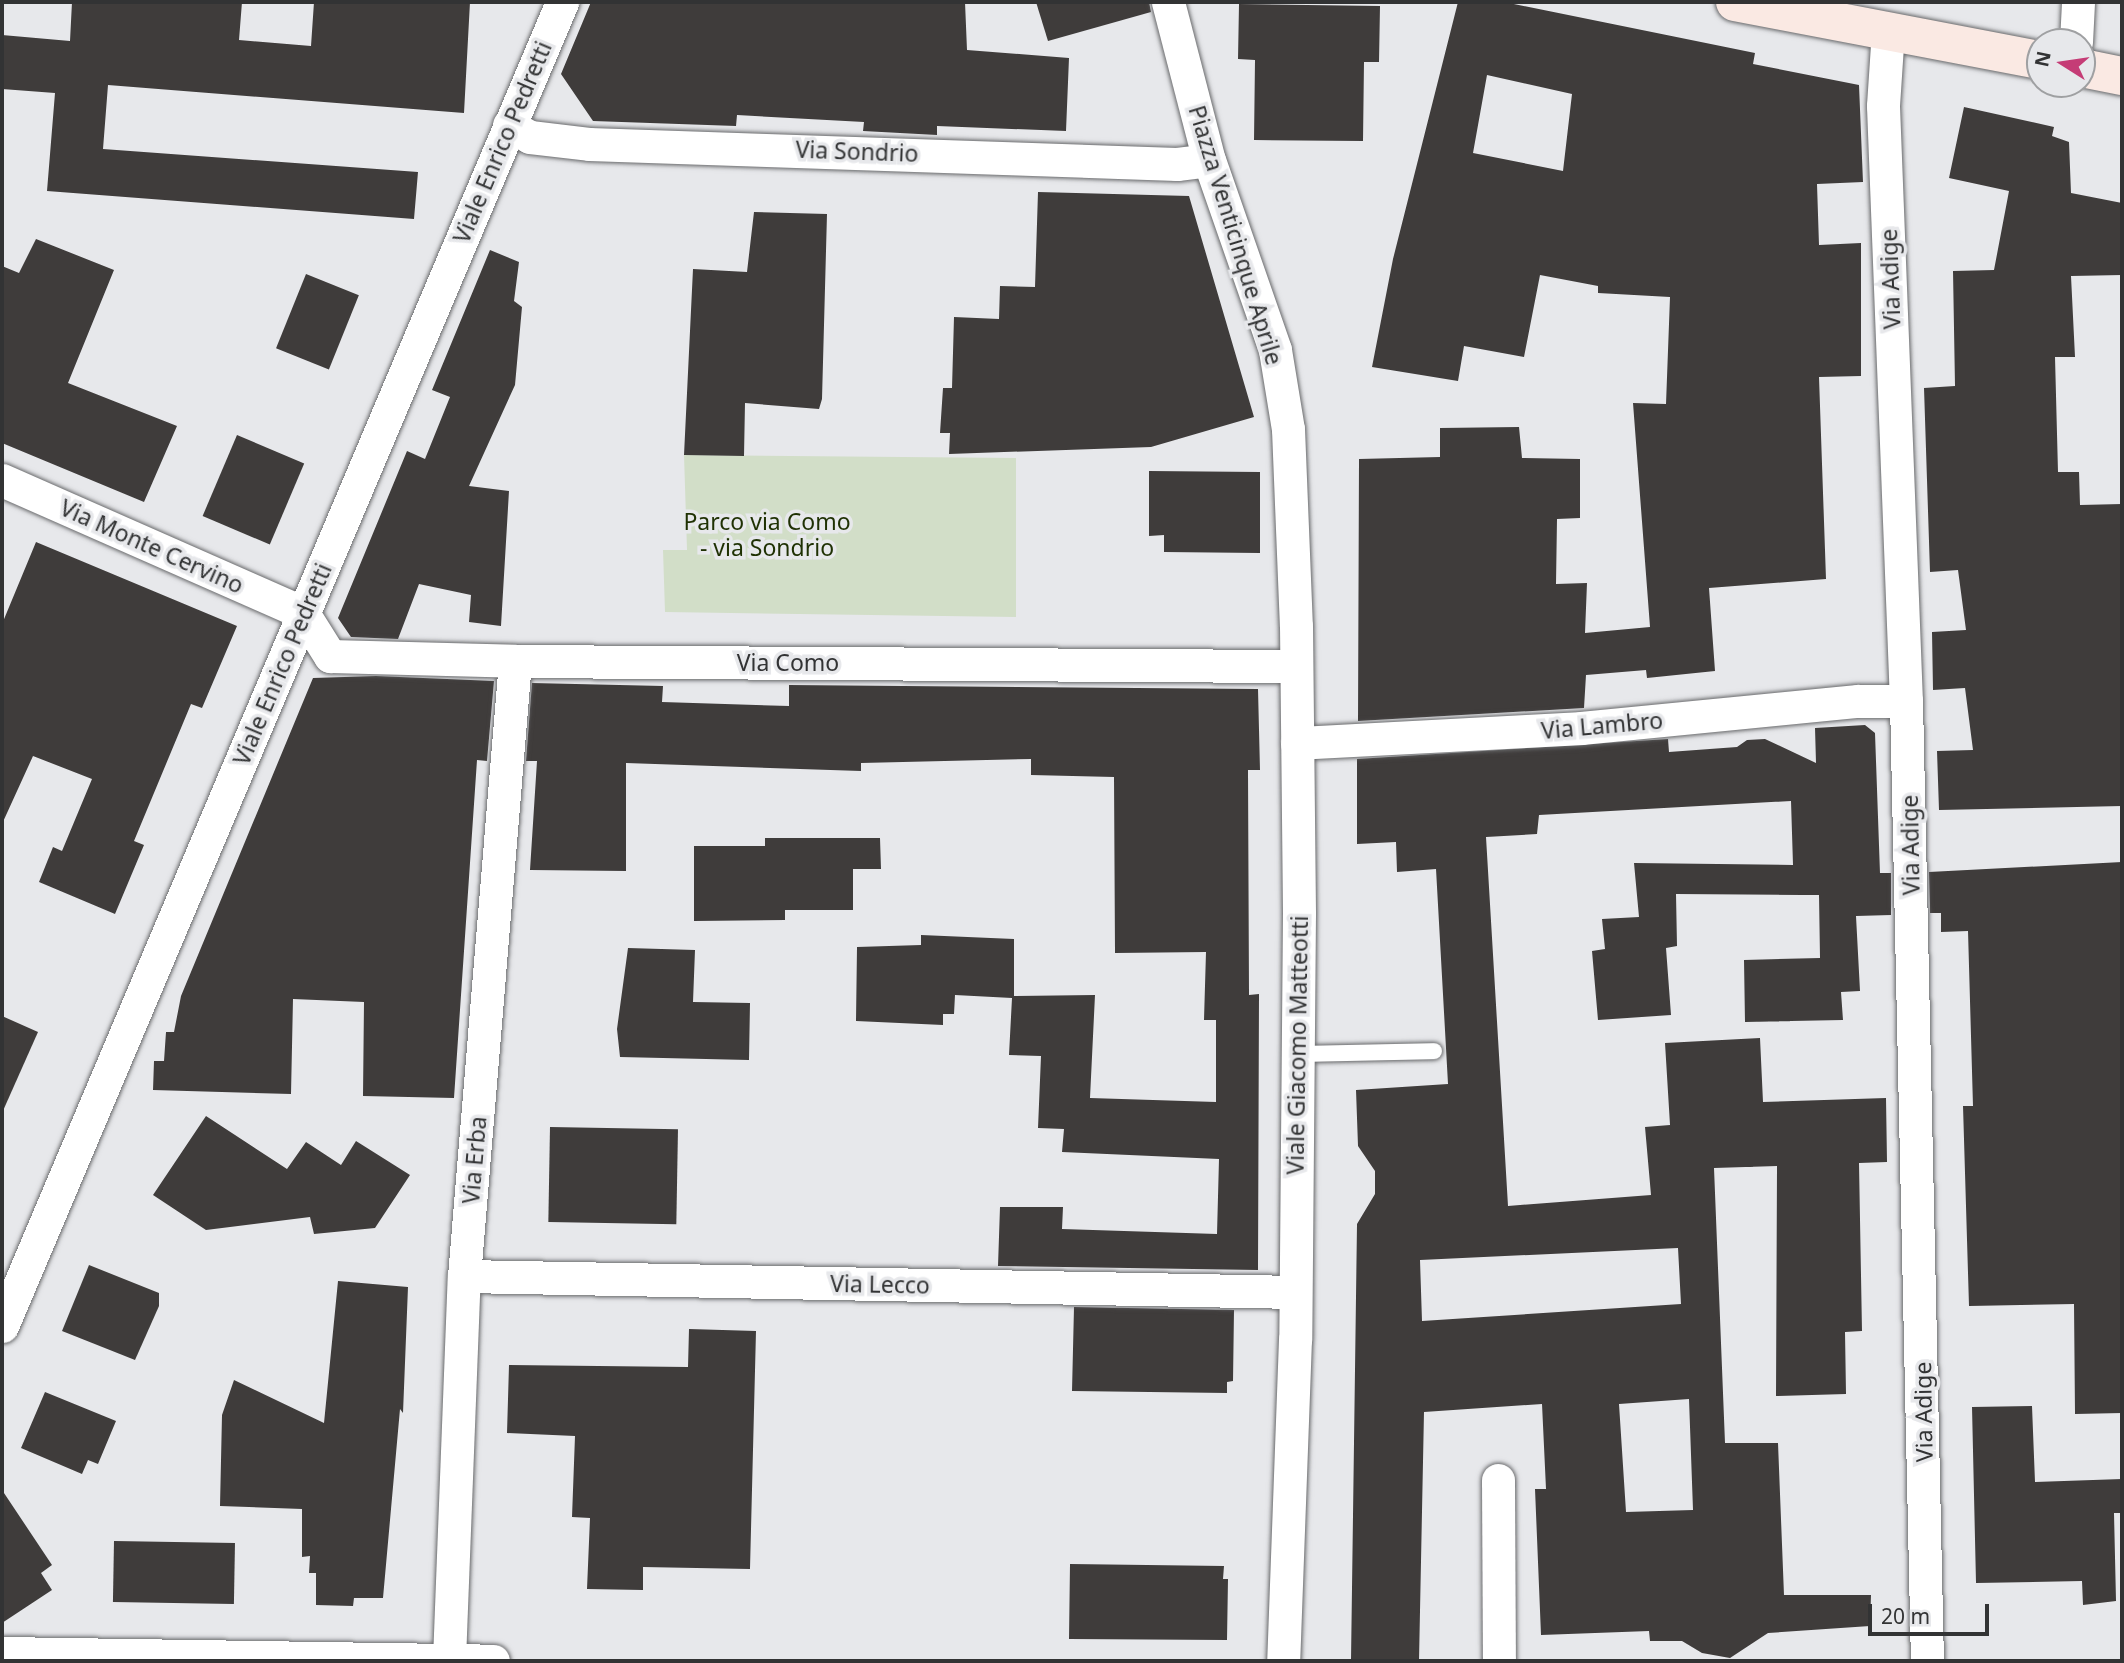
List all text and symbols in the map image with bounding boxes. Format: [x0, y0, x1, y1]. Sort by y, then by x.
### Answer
north arrow [2026, 28, 2096, 98]
street label: Viale Enrico Pedretti [447, 37, 557, 247]
text: N [2028, 49, 2057, 69]
street label: Piazza Venticinque Aprile [1183, 102, 1289, 368]
street label: Via Sondrio [795, 135, 919, 167]
street label: Via Adige [1874, 228, 1906, 330]
street label: Via Monte Cervino [56, 493, 248, 599]
park label: Parco via Como - via Sondrio [683, 507, 851, 561]
street label: Viale Enrico Pedretti [227, 559, 337, 769]
street label: Via Como [737, 648, 839, 676]
street label: Via Lambro [1540, 706, 1664, 744]
street label: Via Adige [1895, 795, 1925, 895]
street label: Viale Giacomo Matteotti [1281, 915, 1313, 1175]
street label: Via Erba [456, 1115, 492, 1205]
street label: Via Lecco [830, 1269, 930, 1299]
street label: Via Adige [1908, 1362, 1938, 1462]
scale bar [1872, 1590, 1993, 1634]
text: 20 m [1881, 1602, 1930, 1630]

